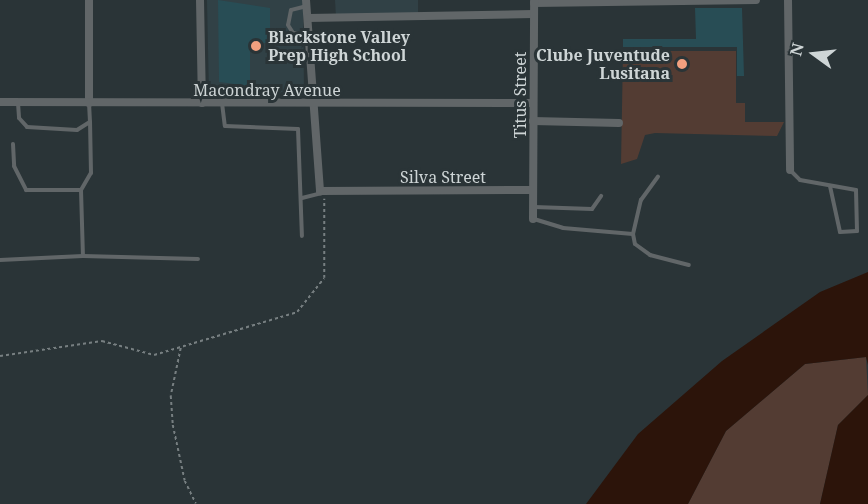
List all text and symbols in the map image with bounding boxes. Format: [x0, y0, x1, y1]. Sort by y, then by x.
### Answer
north arrow [784, 24, 844, 84]
place label: Blackstone Valley Prep High School [268, 27, 410, 65]
marker: Blackstone Valley Prep High School [249, 39, 263, 53]
text: N [784, 40, 809, 58]
place label: Clube Juventude Lusitana [536, 45, 670, 83]
street label: Titus Street [510, 52, 530, 138]
marker: Clube Juventude Lusitana [675, 57, 689, 71]
street label: Macondray Avenue [193, 80, 341, 100]
street label: Silva Street [400, 167, 486, 187]

